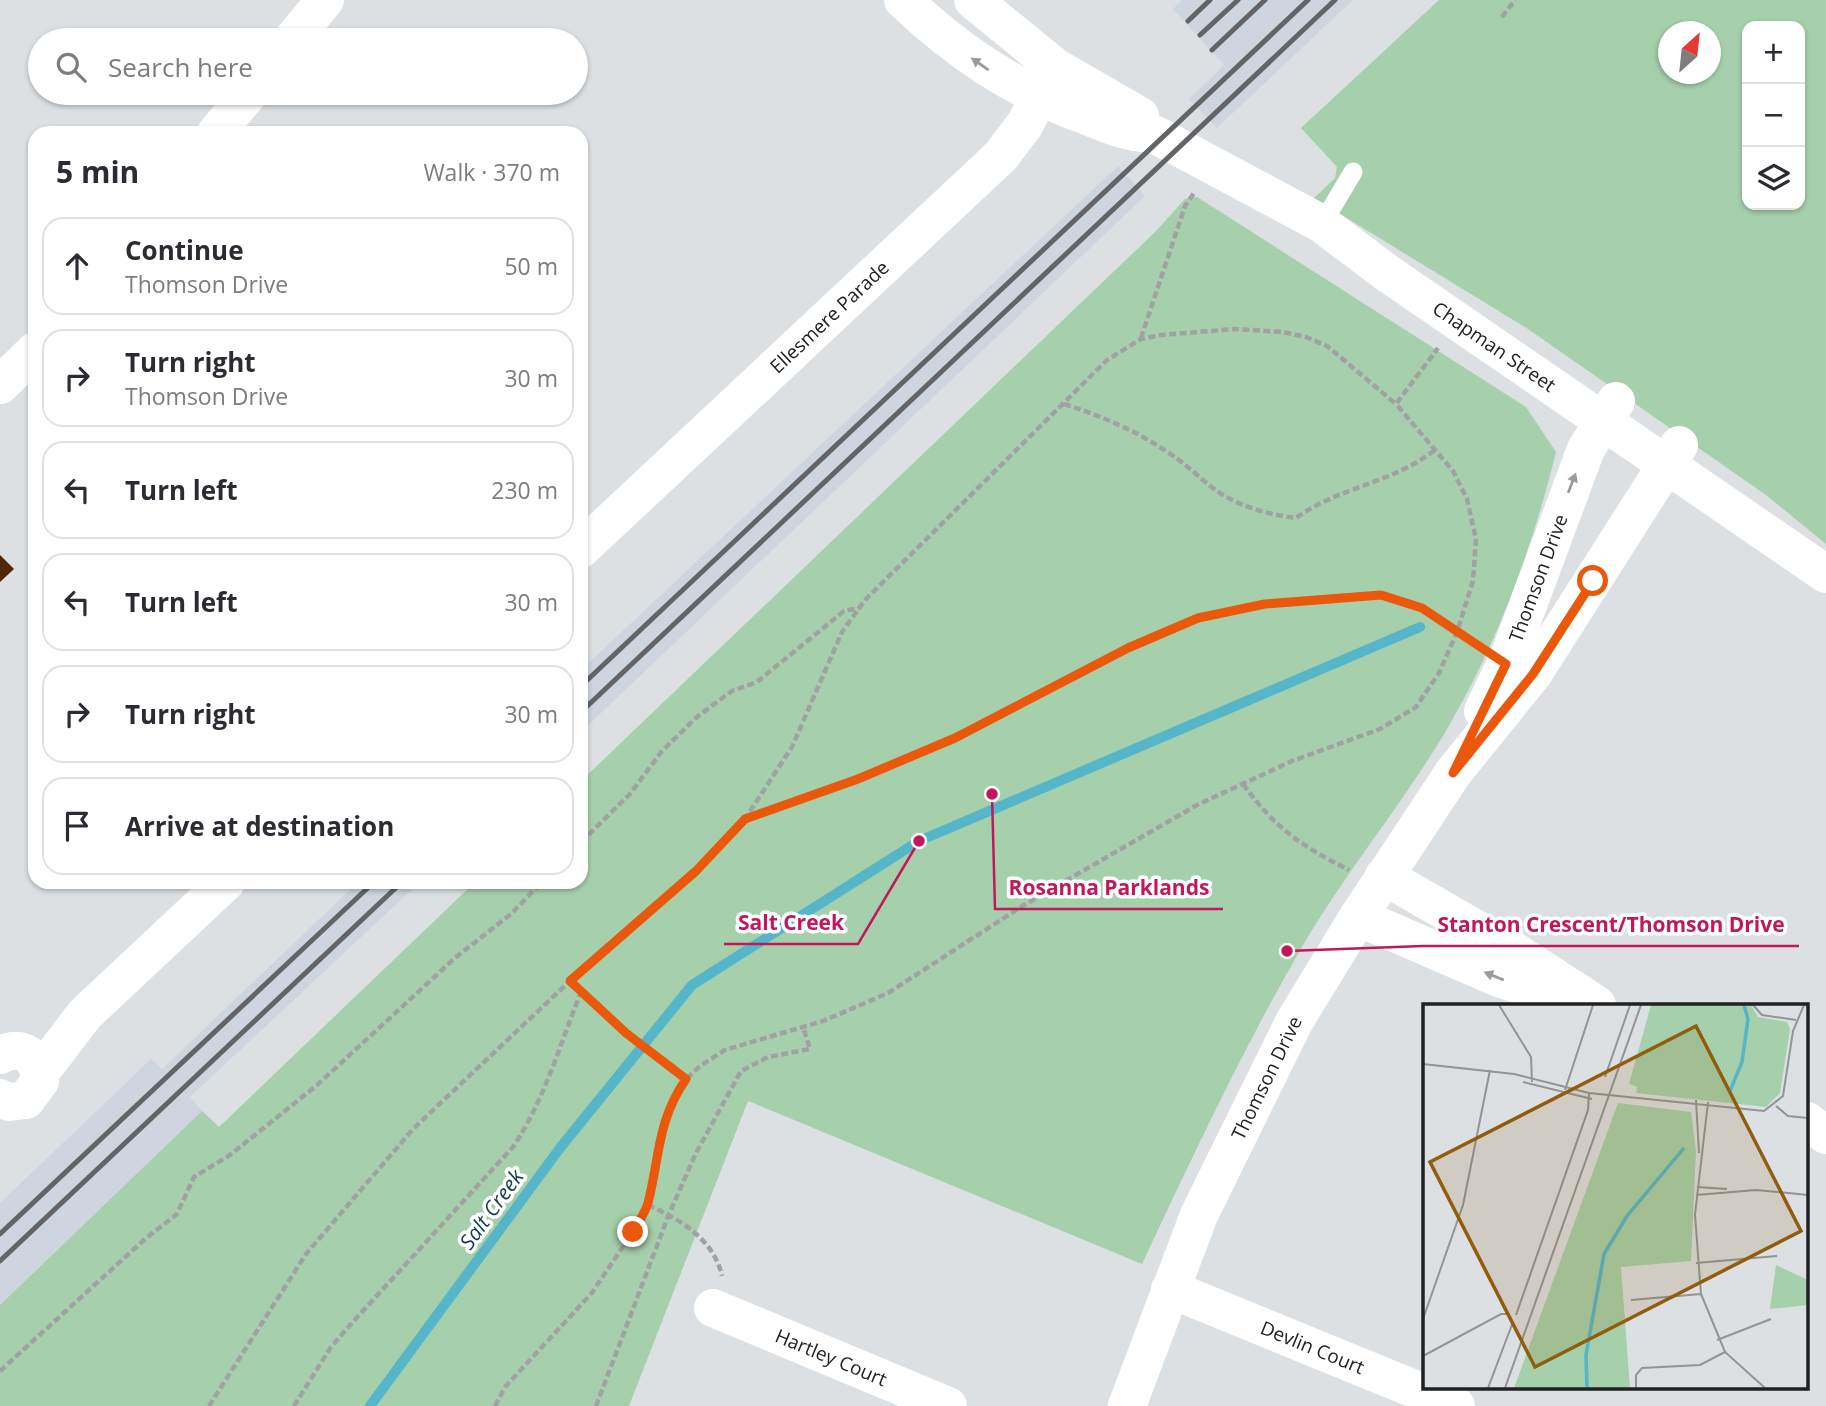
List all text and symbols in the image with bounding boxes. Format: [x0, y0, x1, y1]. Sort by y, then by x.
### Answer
north arrow [1658, 21, 1721, 84]
map controls [1742, 21, 1805, 210]
button: + [1742, 21, 1805, 84]
search box [28, 28, 588, 105]
icon: search [52, 48, 90, 86]
text: Search here [108, 49, 253, 85]
one-way arrow [971, 57, 989, 71]
button: − [1742, 84, 1805, 147]
button: layers [1742, 147, 1805, 210]
text: 5 min [56, 151, 139, 192]
text: Walk · 370 m [423, 156, 560, 188]
text: Continue [125, 232, 244, 268]
icon: ahead [58, 247, 96, 285]
text: 50 m [504, 250, 558, 282]
street label: Ellesmere Parade [764, 255, 894, 379]
text: Thomson Drive [125, 268, 288, 300]
street label: Chapman Street [1428, 295, 1561, 398]
text: Turn right [125, 344, 256, 380]
icon: right [58, 359, 96, 397]
text: 30 m [504, 362, 558, 394]
text: Thomson Drive [125, 380, 288, 412]
icon: left [58, 471, 96, 509]
text: Turn left [125, 472, 237, 508]
one-way arrow [1567, 473, 1578, 494]
text: 230 m [491, 474, 558, 506]
street label: Thomson Drive [1502, 510, 1574, 646]
route start [1577, 565, 1608, 596]
icon: left [58, 583, 96, 621]
text: Turn left [125, 584, 237, 620]
text: 30 m [504, 586, 558, 618]
icon: right [58, 695, 96, 733]
text: Turn right [125, 696, 256, 732]
text: 30 m [504, 698, 558, 730]
icon: arrive [58, 807, 96, 845]
text: Arrive at destination [125, 808, 394, 844]
callout: Rosanna Parklands [995, 867, 1223, 909]
text: Rosanna Parklands [1009, 873, 1209, 901]
callout: Salt Creek [724, 902, 858, 944]
callout: Stanton Crescent/Thomson Drive [1423, 904, 1799, 946]
text: Salt Creek [738, 908, 845, 936]
text: Stanton Crescent/Thomson Drive [1437, 910, 1785, 938]
one-way arrow [1484, 970, 1505, 981]
inset map [1423, 1004, 1808, 1388]
street label: Thomson Drive [1225, 1012, 1308, 1144]
water label: Salt Creek [453, 1163, 530, 1254]
route end [617, 1216, 648, 1247]
street label: Devlin Court [1257, 1314, 1368, 1380]
street label: Hartley Court [771, 1322, 891, 1392]

